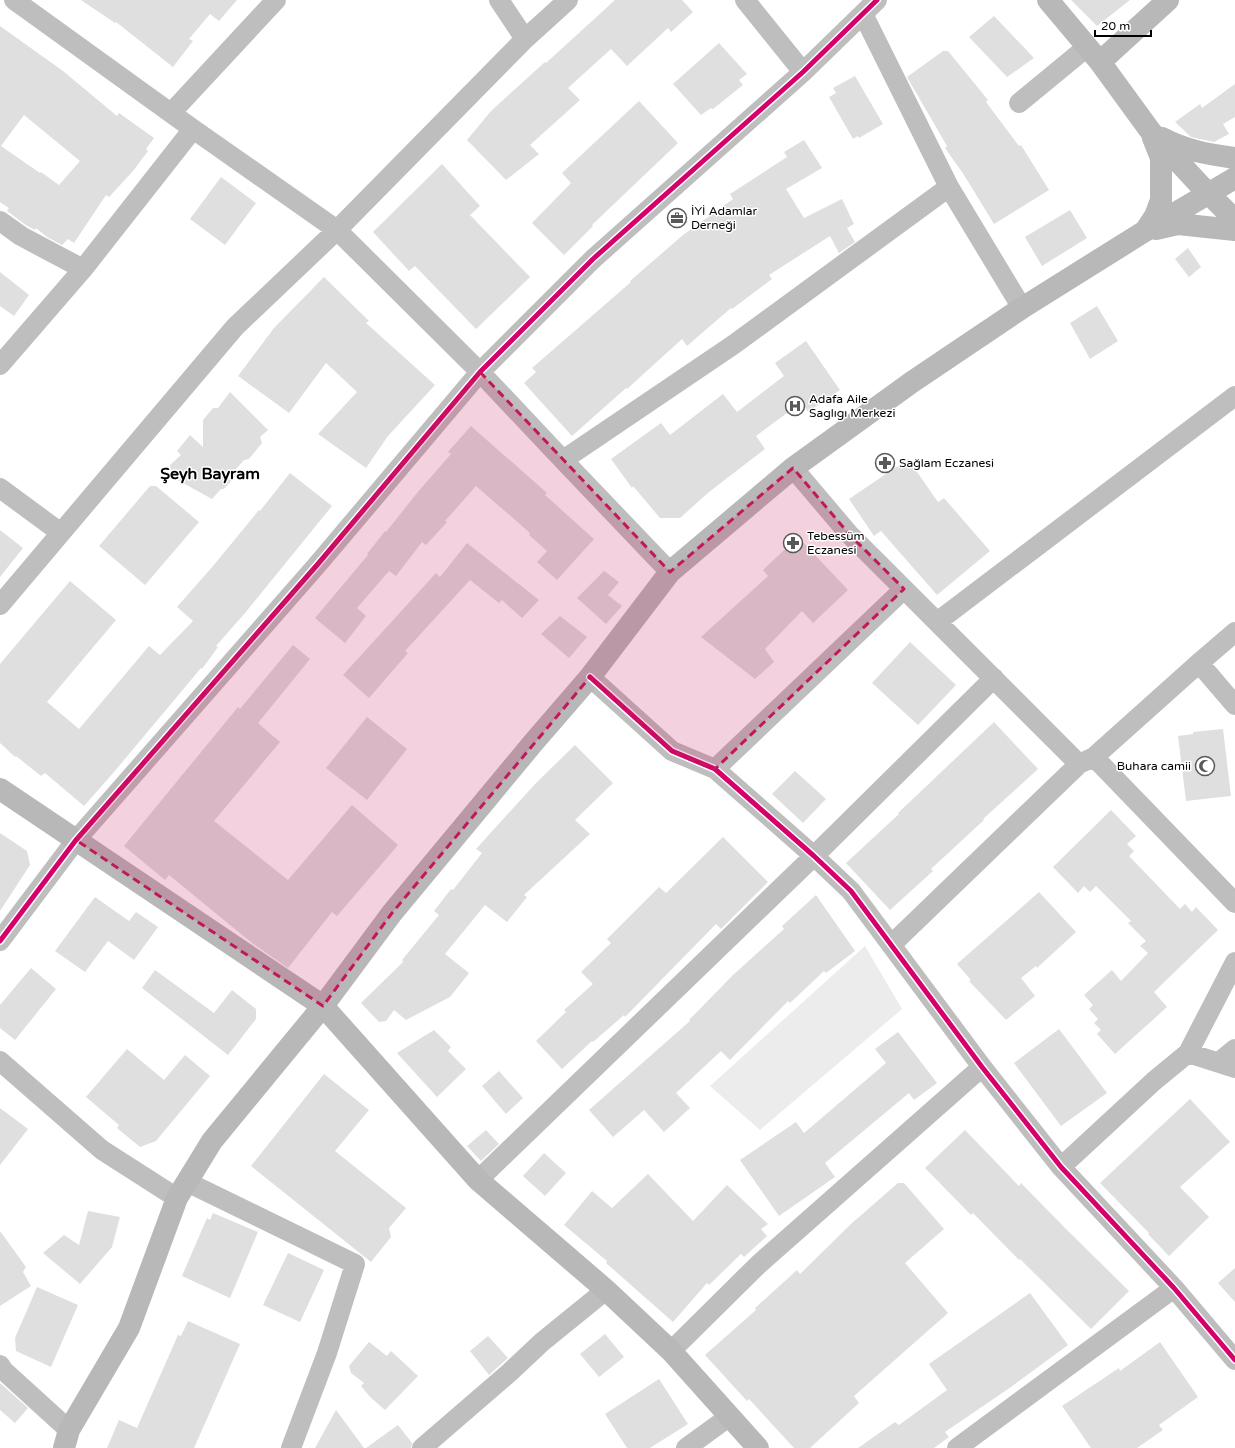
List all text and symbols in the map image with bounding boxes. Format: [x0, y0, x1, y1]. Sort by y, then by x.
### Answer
scale bar [1095, 12, 1151, 38]
text: 20 m [1101, 19, 1130, 33]
place label: İYİ Adamlar Derneği [691, 204, 758, 232]
office icon: İYİ Adamlar Derneği [666, 207, 688, 229]
place label: Adafa Aile Saglıgı Merkezi [809, 392, 895, 420]
hospital icon: Adafa Aile Saglıgı Merkezi [784, 395, 806, 417]
pharmacy icon: Sağlam Eczanesi [874, 452, 896, 474]
place label: Sağlam Eczanesi [899, 456, 994, 470]
district label: Şeyh Bayram [160, 464, 260, 484]
place label: Tebessüm Eczanesi [807, 529, 865, 557]
pharmacy icon: Tebessüm Eczanesi [782, 532, 804, 554]
mosque icon: Buhara camii [1194, 755, 1216, 777]
place label: Buhara camii [1117, 759, 1191, 773]

